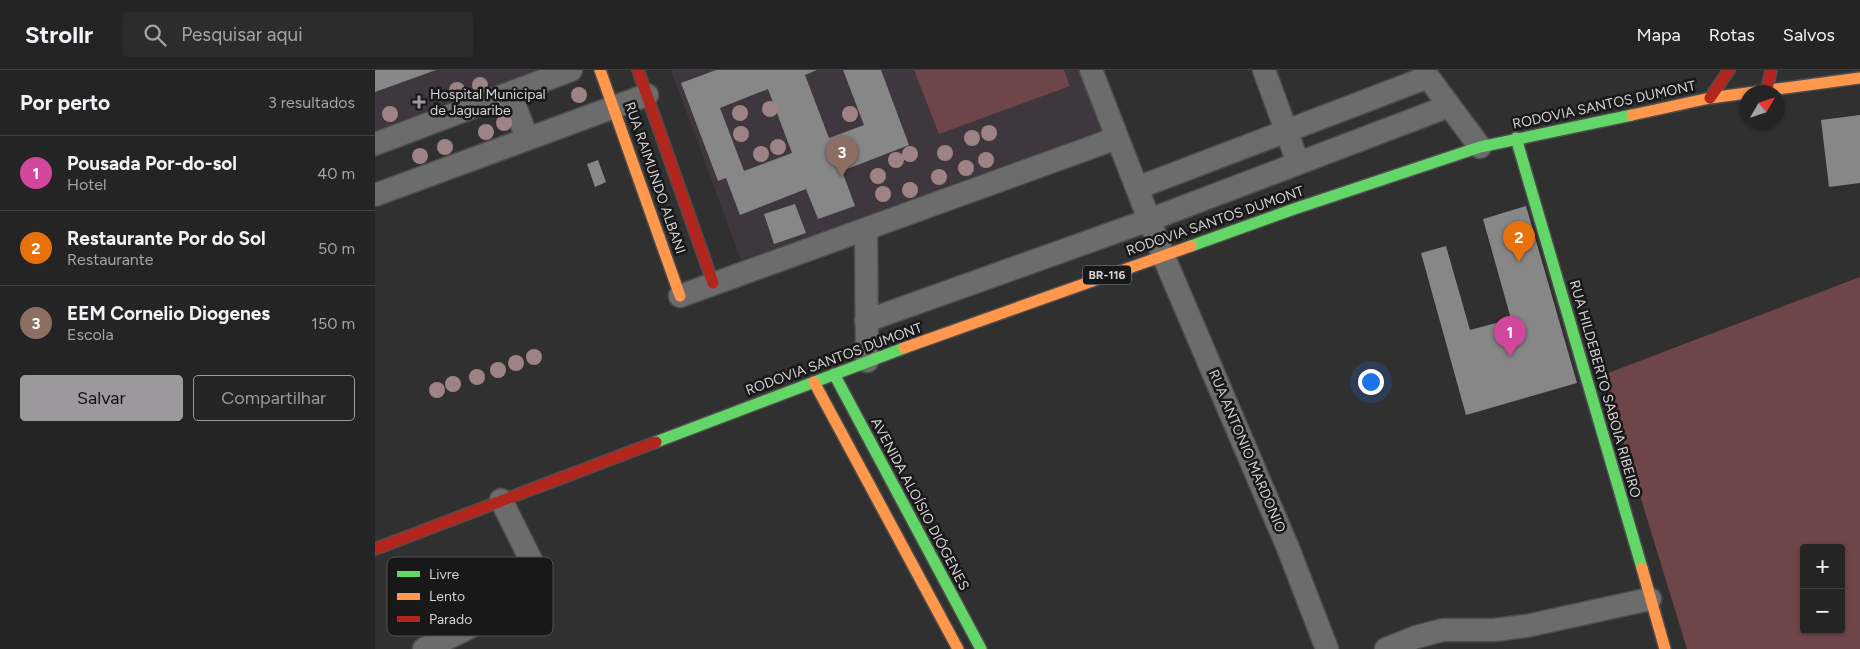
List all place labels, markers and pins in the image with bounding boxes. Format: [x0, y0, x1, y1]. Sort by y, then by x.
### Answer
place label: Hospital Municipal de Jaguaribe [430, 86, 546, 119]
marker: Hospital Municipal de Jaguaribe [412, 95, 426, 109]
pin: 3 [826, 136, 858, 177]
pin: 2 [1503, 221, 1535, 262]
pin: 1 [1494, 316, 1526, 357]

